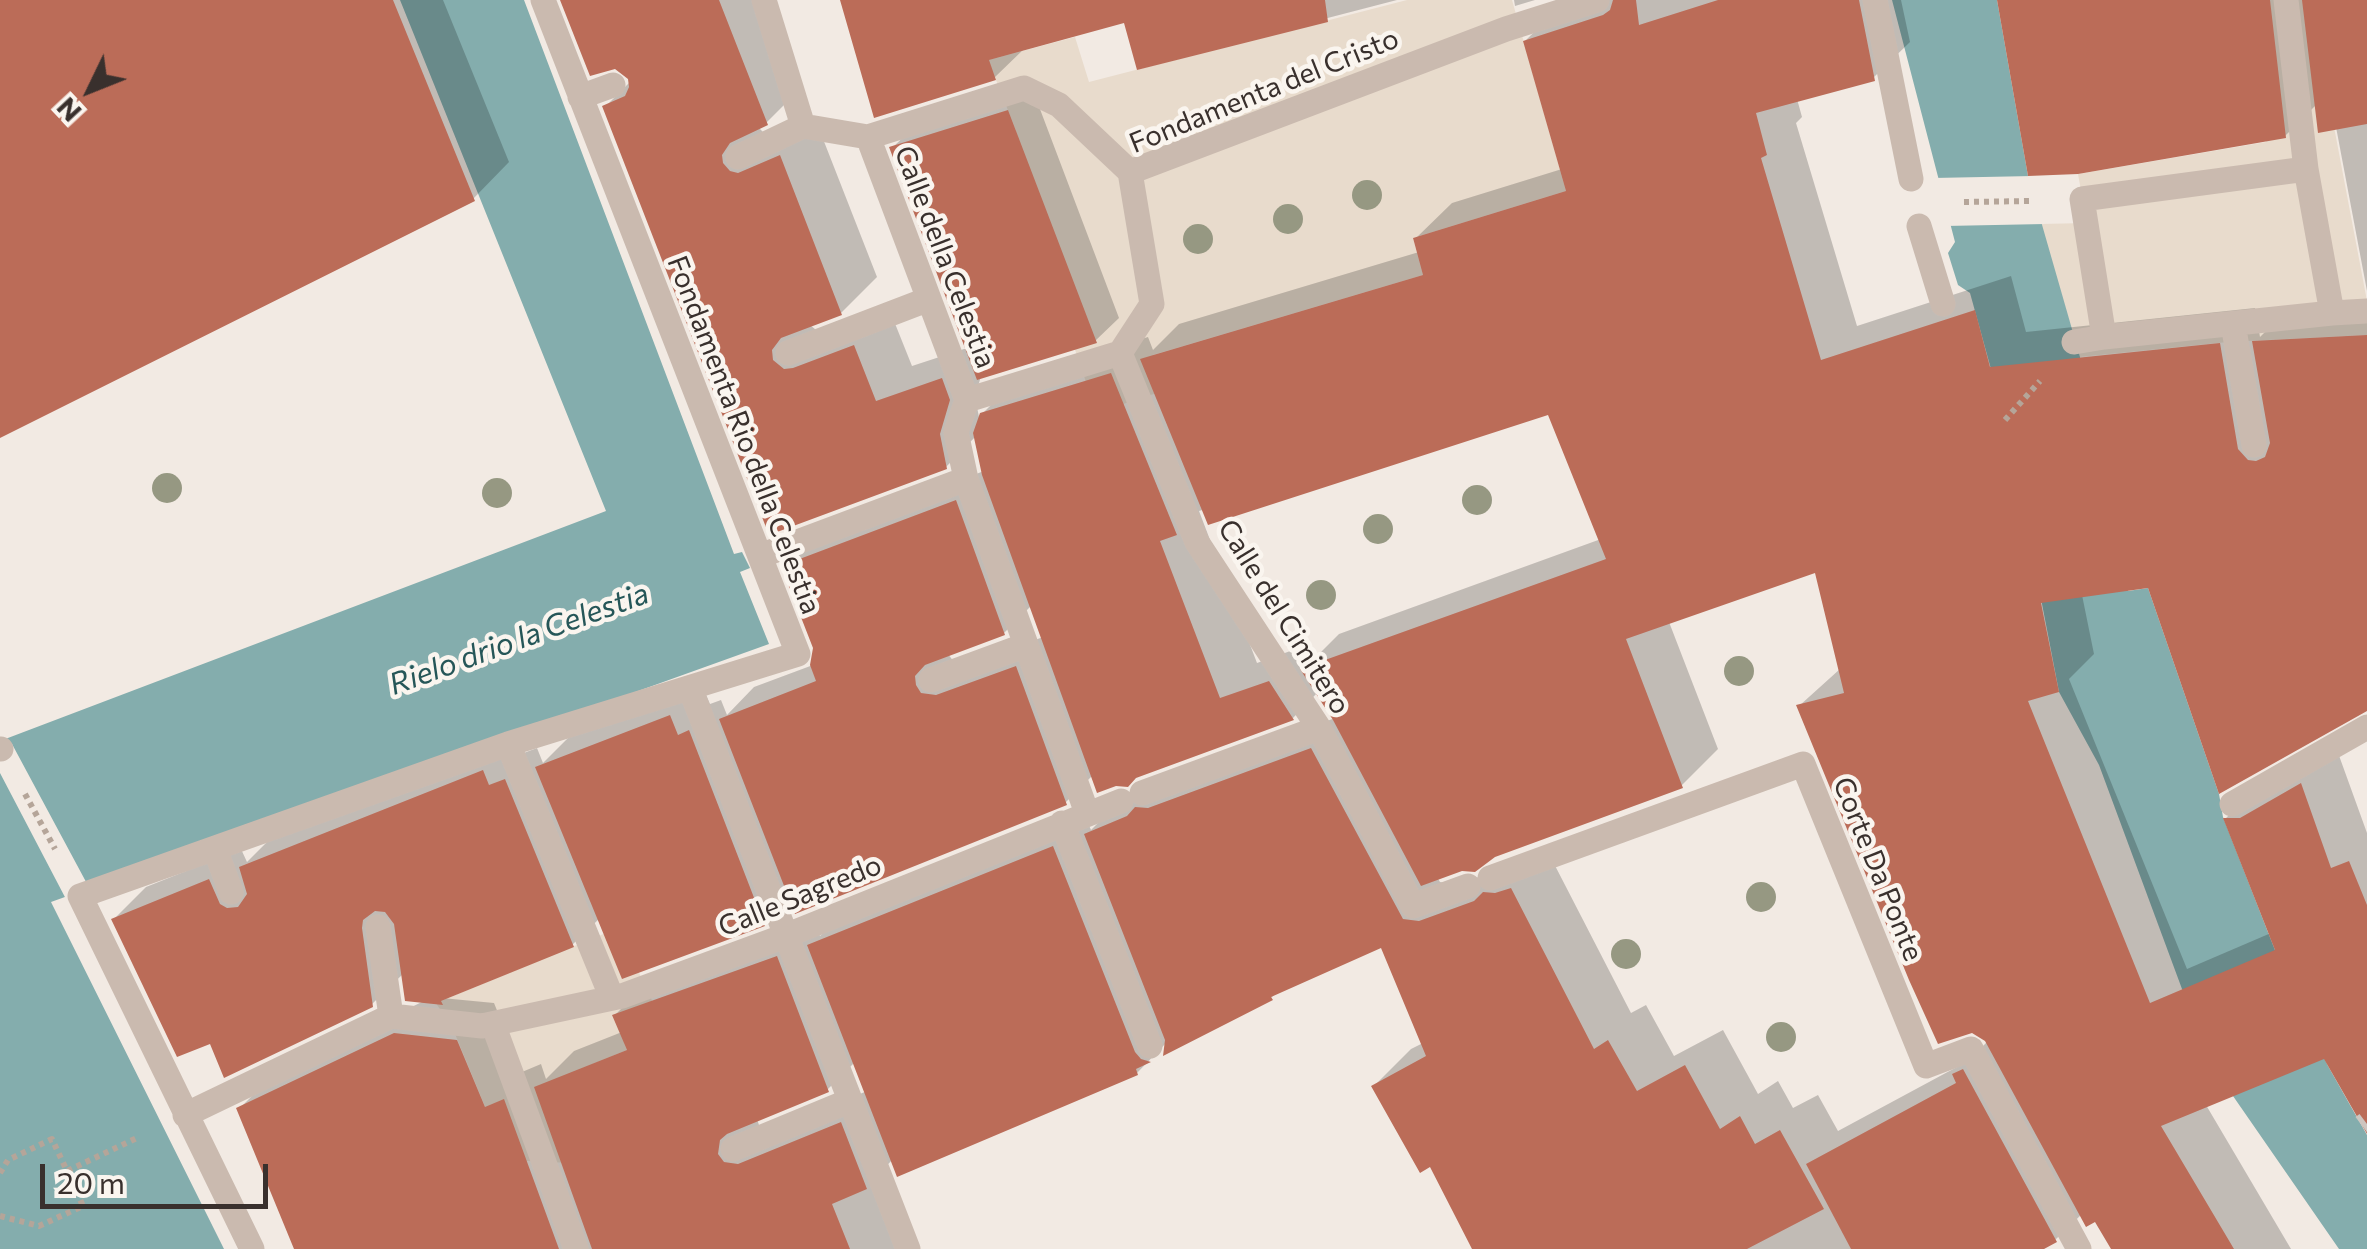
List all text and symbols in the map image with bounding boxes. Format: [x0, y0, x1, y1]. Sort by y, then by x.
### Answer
street label: Fondamenta del Cristo [1124, 22, 1404, 160]
north arrow [40, 40, 140, 140]
text: N [48, 91, 88, 130]
street label: Calle della Celestia [887, 141, 1003, 373]
street label: Fondamenta Rio della Celestia [660, 251, 828, 619]
street label: Calle del Cimitero [1211, 514, 1357, 720]
water label: Rielo drio la Celestia [384, 575, 654, 703]
street label: Corte Da Ponte [1826, 772, 1930, 966]
street label: Calle Sagredo [714, 848, 886, 944]
scale bar [45, 1144, 272, 1206]
text: 20 m [57, 1163, 125, 1200]

